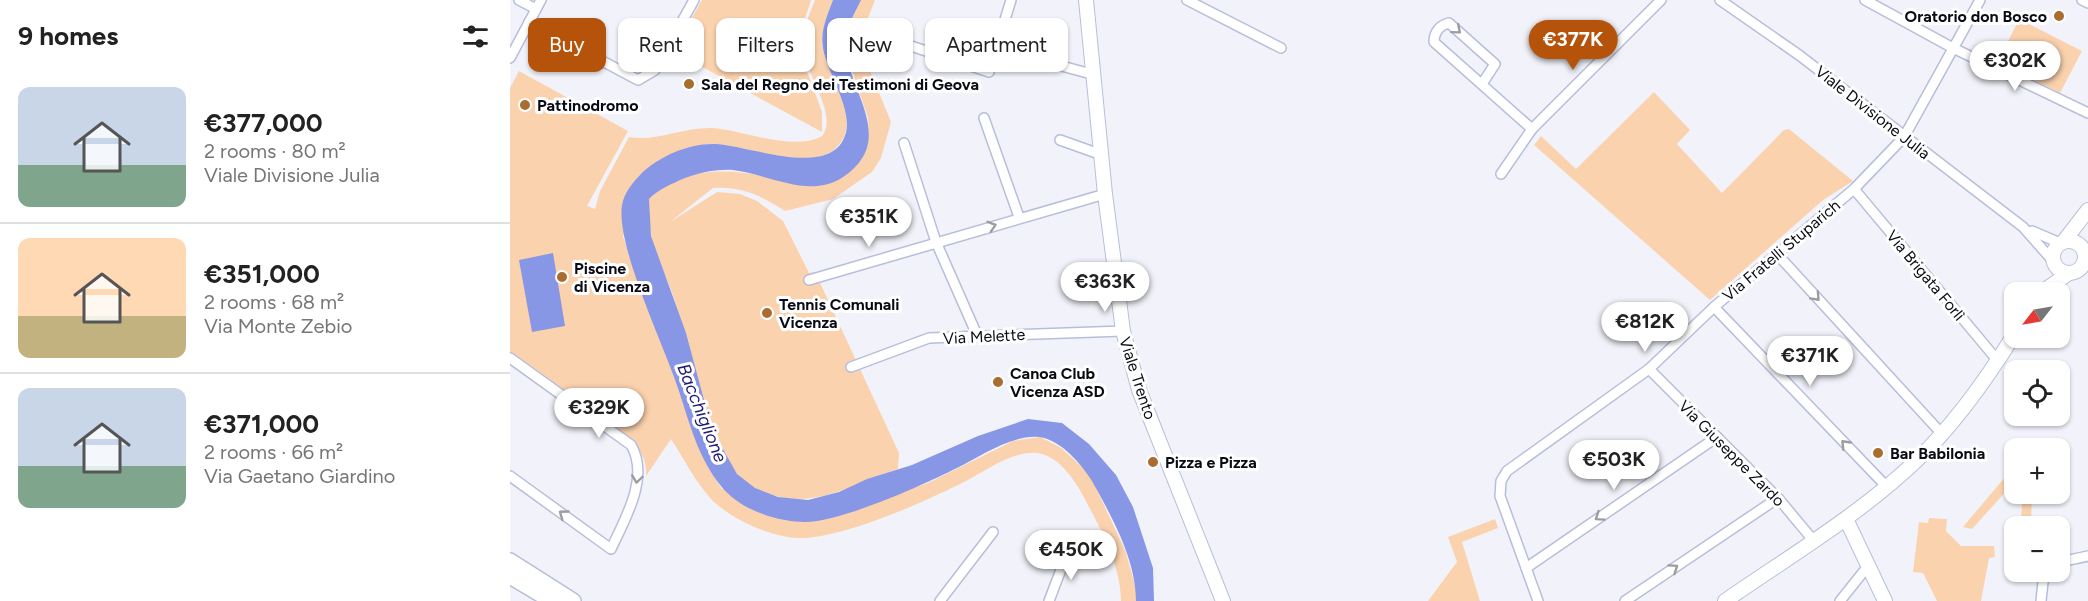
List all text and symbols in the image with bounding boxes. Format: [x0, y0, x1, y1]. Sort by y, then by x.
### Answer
place label: Oratorio don Bosco [1905, 7, 2047, 26]
marker: Oratorio don Bosco [2052, 9, 2066, 23]
chip: Buy [528, 18, 606, 72]
chip: Rent [618, 18, 704, 72]
chip: Filters [716, 18, 815, 72]
chip: New [827, 18, 913, 72]
chip: Apartment [925, 18, 1068, 72]
text: 9 homes [18, 20, 118, 52]
icon: filters [459, 20, 492, 53]
pin: €377K [1531, 20, 1615, 71]
one-way arrow [1450, 23, 1461, 34]
text: €377K [1543, 27, 1603, 51]
pin: €302K [1973, 41, 2057, 92]
text: €302K [1984, 48, 2046, 72]
street label: Viale Divisione Julia [1811, 62, 1934, 163]
place label: Sala del Regno dei Testimoni di Geova [701, 75, 979, 94]
marker: Sala del Regno dei Testimoni di Geova [682, 77, 696, 91]
place label: Pattinodromo [537, 96, 639, 115]
marker: Pattinodromo [518, 98, 532, 112]
text: €377,000 [204, 107, 323, 139]
icon: home [66, 111, 138, 183]
text: 2 rooms · 80 m² [204, 139, 346, 163]
text: Viale Divisione Julia [204, 163, 380, 187]
street label: Via Fratelli Stuparich [1719, 196, 1844, 305]
pin: €351K [827, 197, 911, 248]
text: €351K [840, 204, 898, 228]
one-way arrow [986, 221, 997, 233]
street label: Via Brigata Forlì [1882, 226, 1969, 325]
text: €351,000 [204, 258, 320, 290]
place label: Piscine di Vicenza [574, 259, 650, 296]
icon: home [66, 262, 138, 334]
pin: €363K [1063, 262, 1147, 313]
text: €363K [1074, 269, 1136, 293]
marker: Piscine di Vicenza [555, 270, 569, 284]
north arrow [2004, 282, 2070, 348]
map controls [2004, 282, 2070, 582]
one-way arrow [1809, 289, 1820, 300]
text: 2 rooms · 68 m² [204, 290, 344, 314]
place label: Tennis Comunali Vicenza [779, 295, 899, 332]
pin: €812K [1603, 302, 1687, 353]
marker: Tennis Comunali Vicenza [760, 306, 774, 320]
text: €812K [1615, 309, 1675, 333]
text: Via Monte Zebio [204, 314, 352, 338]
street label: Via Melette [942, 325, 1026, 348]
street label: Viale Trento [1115, 335, 1160, 422]
pin: €371K [1768, 336, 1852, 387]
text: €371K [1781, 343, 1839, 367]
water label: Bacchiglione [672, 360, 732, 466]
button: locate [2004, 360, 2070, 426]
place label: Canoa Club Vicenza ASD [1010, 364, 1105, 401]
marker: Canoa Club Vicenza ASD [991, 375, 1005, 389]
pin: €329K [557, 388, 641, 439]
text: €329K [568, 395, 630, 419]
street label: Via Giuseppe Zardo [1675, 396, 1789, 510]
text: €371,000 [204, 408, 319, 440]
icon: home [66, 412, 138, 484]
button: + [2004, 438, 2070, 504]
text: 2 rooms · 66 m² [204, 440, 343, 464]
pin: €503K [1572, 440, 1656, 491]
one-way arrow [1842, 440, 1853, 451]
place label: Bar Babilonia [1890, 444, 1985, 463]
marker: Bar Babilonia [1871, 446, 1885, 460]
text: €503K [1583, 447, 1645, 471]
place label: Pizza e Pizza [1165, 453, 1257, 472]
marker: Pizza e Pizza [1146, 455, 1160, 469]
text: Via Gaetano Giardino [204, 464, 395, 488]
one-way arrow [631, 474, 643, 483]
one-way arrow [559, 510, 570, 521]
one-way arrow [1595, 510, 1606, 521]
button: − [2004, 516, 2070, 582]
pin: €450K [1029, 530, 1113, 581]
text: €450K [1039, 537, 1103, 561]
one-way arrow [1667, 564, 1678, 575]

